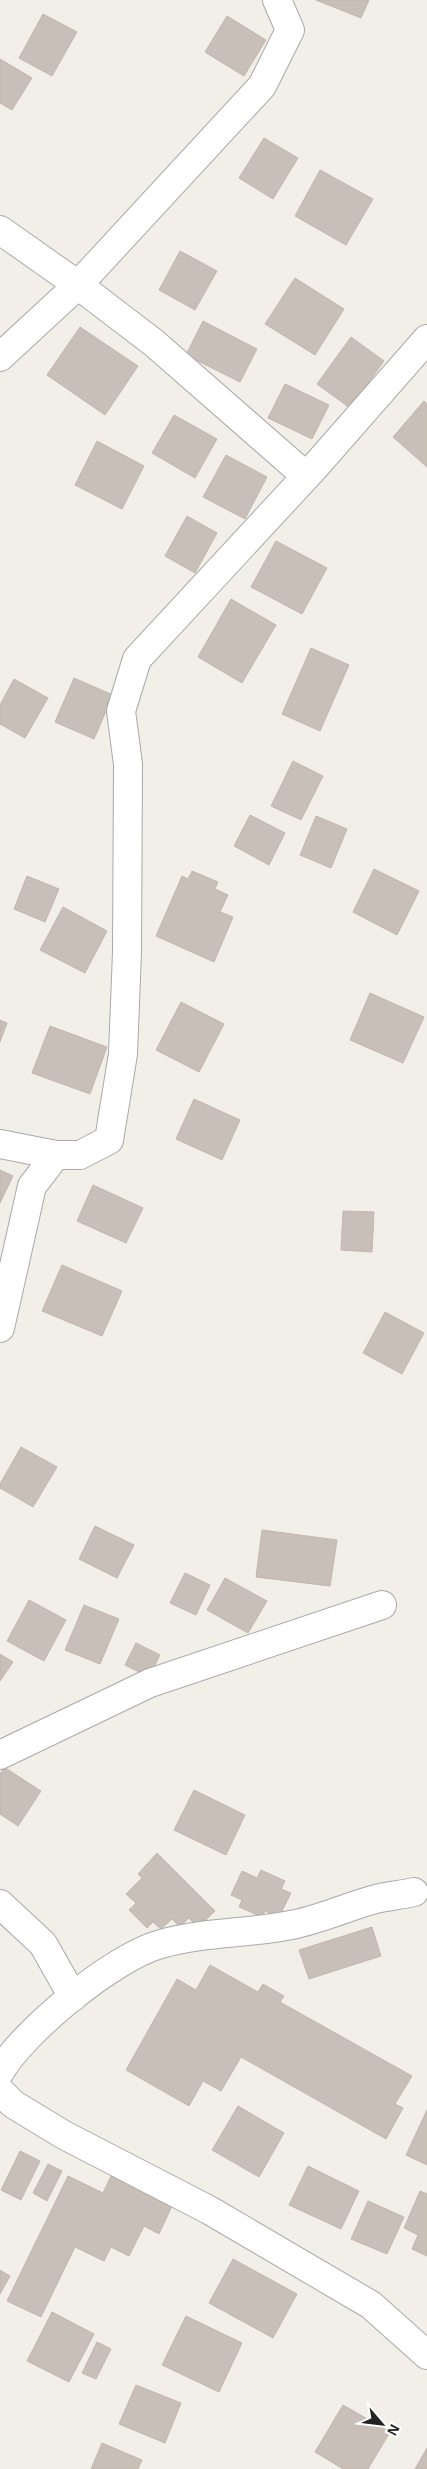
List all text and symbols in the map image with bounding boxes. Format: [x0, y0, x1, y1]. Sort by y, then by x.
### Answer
north arrow [357, 2399, 407, 2449]
text: N [384, 2422, 403, 2438]

